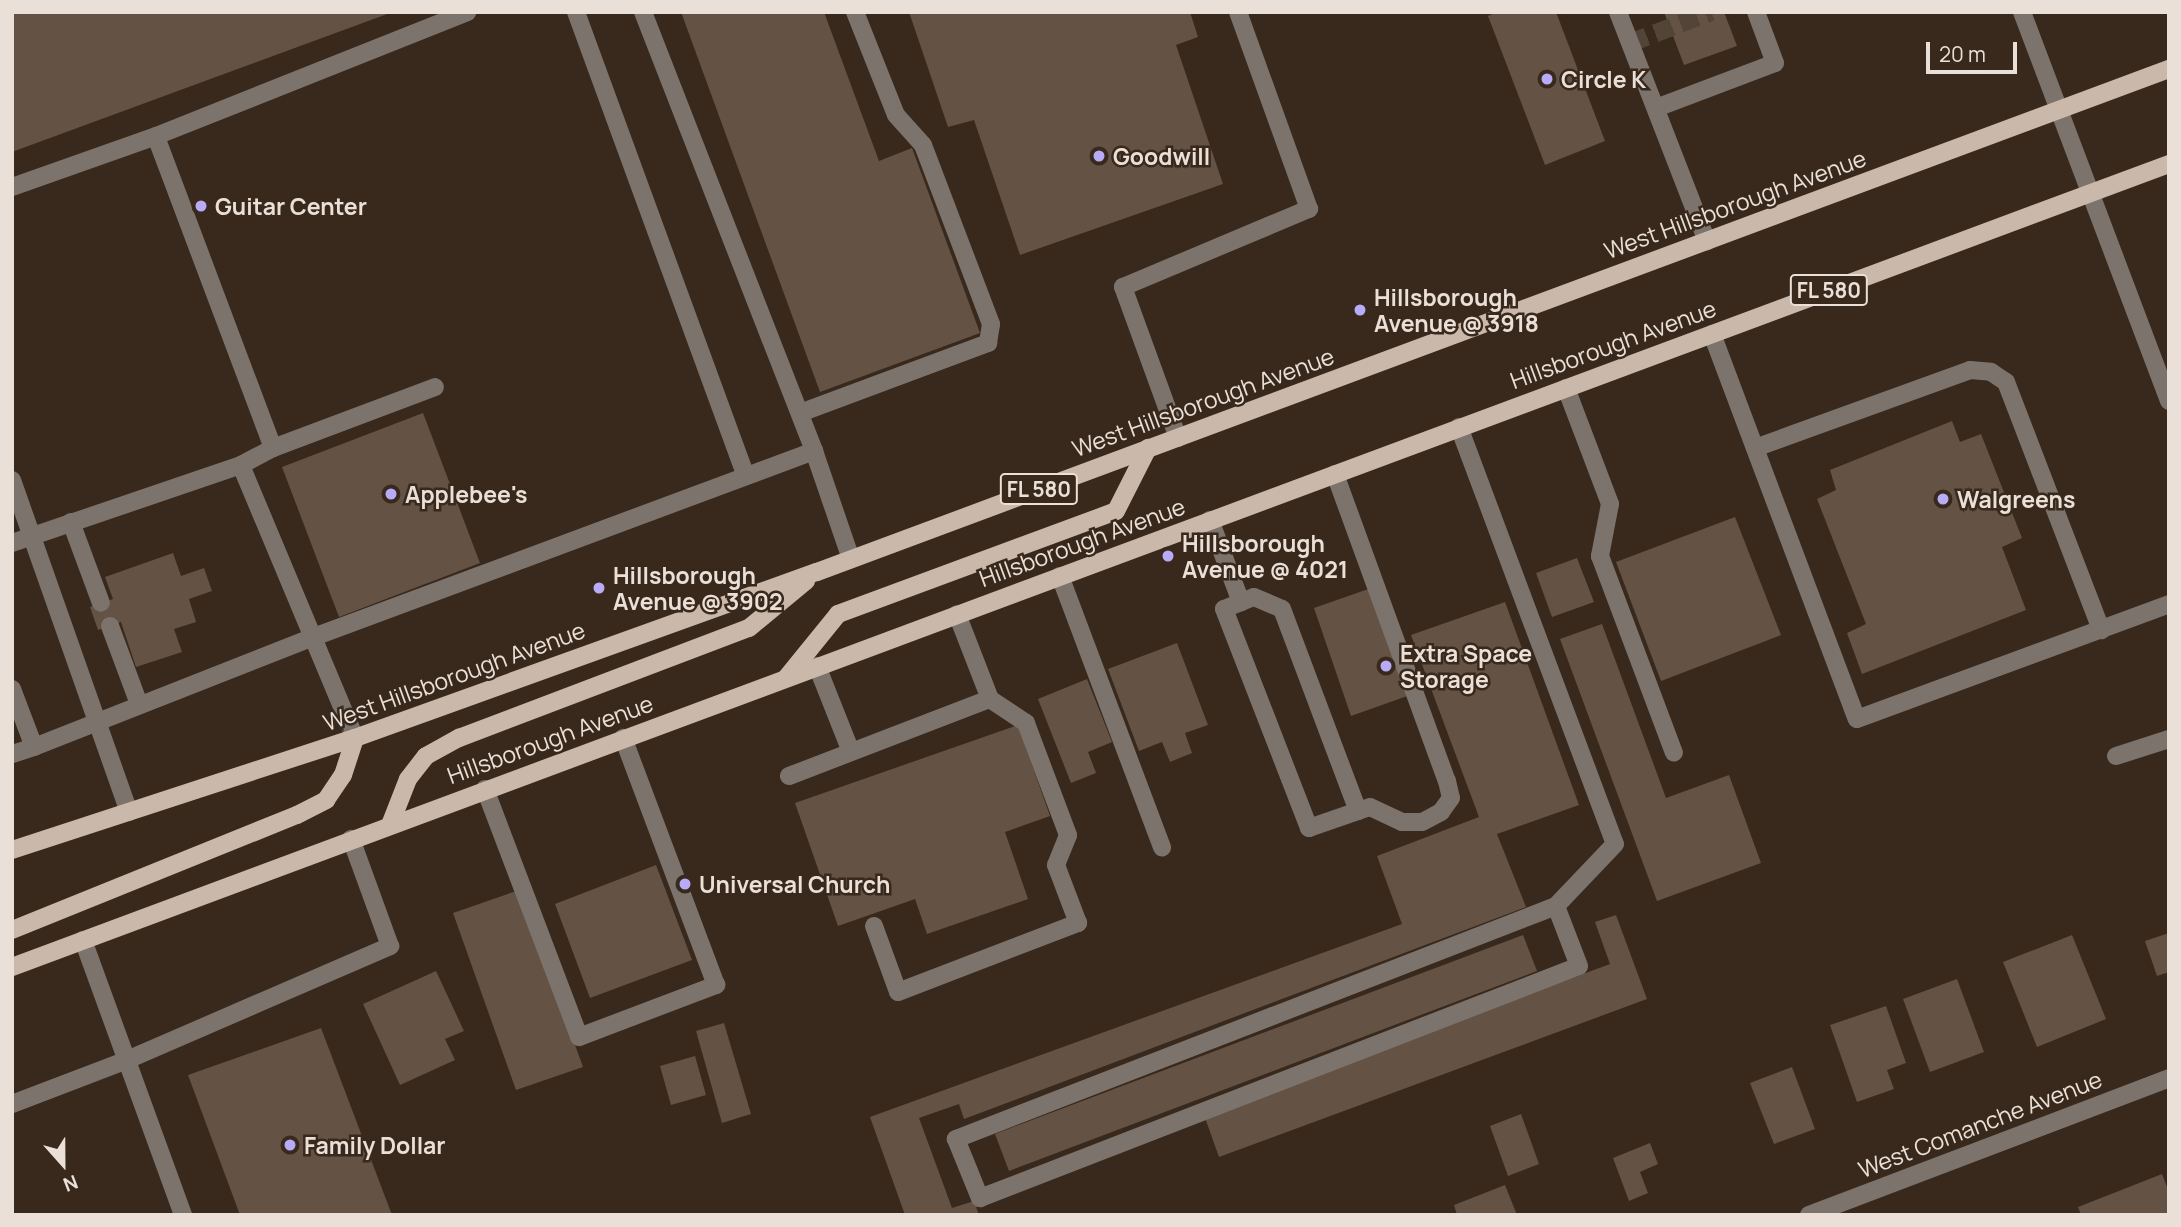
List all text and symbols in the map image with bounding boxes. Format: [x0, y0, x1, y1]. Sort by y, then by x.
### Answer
scale bar [1929, 28, 2020, 72]
text: 20 m [1939, 40, 1986, 68]
place label: Circle K [1561, 65, 1646, 93]
marker: Circle K [1539, 71, 1555, 87]
place label: Goodwill [1113, 142, 1210, 170]
street label: West Hillsborough Avenue [1600, 144, 1870, 264]
marker: Goodwill [1091, 148, 1107, 164]
place label: Guitar Center [215, 192, 367, 220]
marker: Guitar Center [193, 198, 209, 214]
road number: FL 580 [1789, 272, 1869, 308]
place label: Hillsborough Avenue @ 3918 [1374, 283, 1539, 337]
street label: Hillsborough Avenue [1506, 294, 1720, 394]
marker: Hillsborough Avenue @ 3918 [1352, 302, 1368, 318]
street label: West Hillsborough Avenue [1068, 342, 1338, 462]
road number: FL 580 [999, 472, 1079, 506]
place label: Applebee's [405, 480, 528, 508]
place label: Walgreens [1957, 485, 2075, 513]
marker: Applebee's [383, 486, 399, 502]
marker: Walgreens [1935, 491, 1951, 507]
street label: Hillsborough Avenue [975, 492, 1189, 592]
place label: Hillsborough Avenue @ 4021 [1182, 529, 1348, 583]
marker: Hillsborough Avenue @ 4021 [1160, 548, 1176, 564]
place label: Hillsborough Avenue @ 3902 [613, 561, 783, 615]
marker: Hillsborough Avenue @ 3902 [591, 580, 607, 596]
street label: West Hillsborough Avenue [319, 616, 589, 736]
place label: Extra Space Storage [1400, 639, 1532, 693]
marker: Extra Space Storage [1378, 658, 1394, 674]
street label: Hillsborough Avenue [443, 689, 657, 789]
place label: Universal Church [699, 870, 890, 898]
marker: Universal Church [677, 876, 693, 892]
street label: West Comanche Avenue [1854, 1065, 2106, 1183]
north arrow [28, 1129, 98, 1199]
place label: Family Dollar [304, 1131, 446, 1159]
marker: Family Dollar [282, 1137, 298, 1153]
text: N [59, 1169, 82, 1198]

